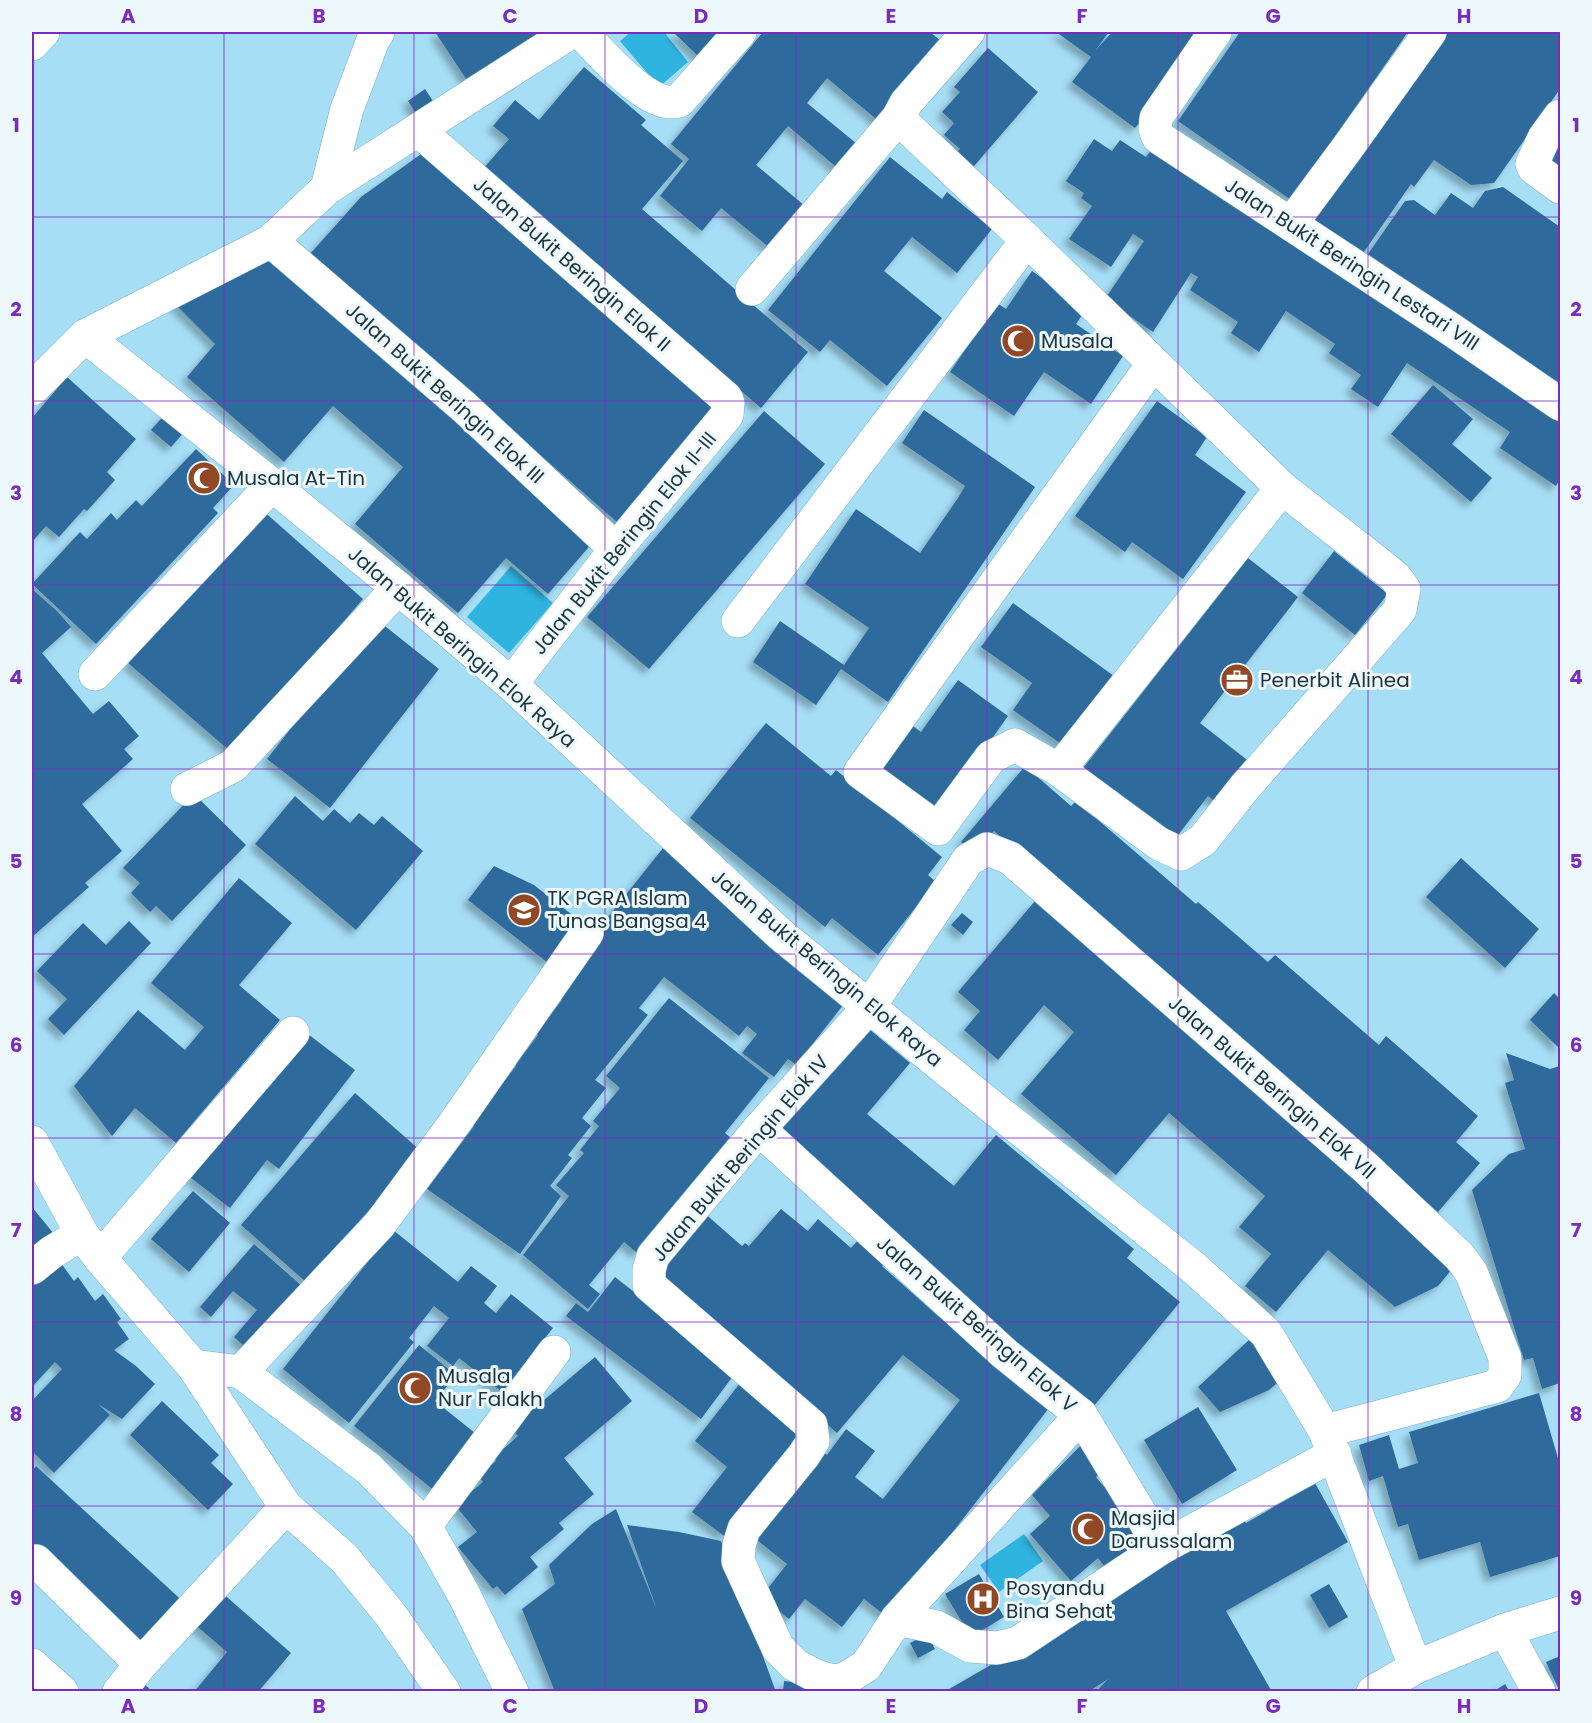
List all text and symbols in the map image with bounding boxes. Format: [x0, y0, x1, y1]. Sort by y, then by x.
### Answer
text: A [121, 2, 136, 30]
text: B [312, 2, 326, 30]
text: C [502, 2, 518, 30]
text: D [694, 2, 708, 30]
text: E [886, 2, 896, 30]
text: F [1077, 2, 1088, 30]
text: G [1265, 2, 1281, 30]
text: H [1457, 2, 1471, 30]
text: 1 [12, 111, 20, 139]
text: 1 [1572, 111, 1580, 139]
street label: Jalan Bukit Beringin Elok II [467, 170, 677, 358]
street label: Jalan Bukit Beringin Lestari VIII [1219, 171, 1485, 357]
text: 2 [10, 295, 22, 323]
text: 2 [1570, 295, 1582, 323]
street label: Jalan Bukit Beringin Elok III [340, 296, 550, 490]
mosque icon: Musala [1000, 323, 1036, 359]
place label: Musala [1041, 327, 1113, 355]
street label: Jalan Bukit Beringin Elok II-III [525, 426, 723, 660]
mosque icon: Musala At-Tin [186, 460, 222, 496]
place label: Musala At-Tin [227, 464, 365, 492]
text: 3 [10, 479, 22, 507]
text: 3 [1570, 479, 1582, 507]
street label: Jalan Bukit Beringin Elok Raya [342, 540, 582, 754]
office icon: Penerbit Alinea [1219, 662, 1255, 698]
text: 4 [9, 663, 23, 691]
text: 4 [1569, 663, 1583, 691]
place label: Penerbit Alinea [1260, 666, 1410, 694]
text: 5 [10, 847, 23, 875]
text: 5 [1570, 847, 1583, 875]
street label: Jalan Bukit Beringin Elok Raya [705, 863, 949, 1073]
place label: TK PGRA Islam Tunas Bangsa 4 [547, 884, 707, 935]
school or university icon: TK PGRA Islam Tunas Bangsa 4 [506, 892, 542, 928]
street label: Jalan Bukit Beringin Elok VII [1162, 989, 1382, 1185]
text: 6 [10, 1031, 22, 1059]
text: 6 [1570, 1031, 1582, 1059]
street label: Jalan Bukit Beringin Elok IV [645, 1048, 835, 1267]
text: 7 [11, 1216, 22, 1244]
text: 7 [1571, 1216, 1582, 1244]
street label: Jalan Bukit Beringin Elok V [871, 1229, 1084, 1419]
place label: Musala Nur Falakh [438, 1362, 543, 1413]
mosque icon: Musala Nur Falakh [397, 1370, 433, 1406]
text: 8 [10, 1400, 22, 1428]
text: 8 [1570, 1400, 1582, 1428]
place label: Masjid Darussalam [1111, 1504, 1232, 1555]
mosque icon: Masjid Darussalam [1070, 1511, 1106, 1547]
place label: Posyandu Bina Sehat [1006, 1574, 1113, 1625]
hospital icon: Posyandu Bina Sehat [965, 1581, 1001, 1617]
text: 9 [10, 1584, 22, 1612]
text: 9 [1570, 1584, 1582, 1612]
text: A [121, 1692, 136, 1720]
text: B [312, 1692, 326, 1720]
text: C [502, 1692, 518, 1720]
text: D [694, 1692, 708, 1720]
text: E [886, 1692, 896, 1720]
text: F [1077, 1692, 1088, 1720]
text: G [1265, 1692, 1281, 1720]
text: H [1457, 1692, 1471, 1720]

